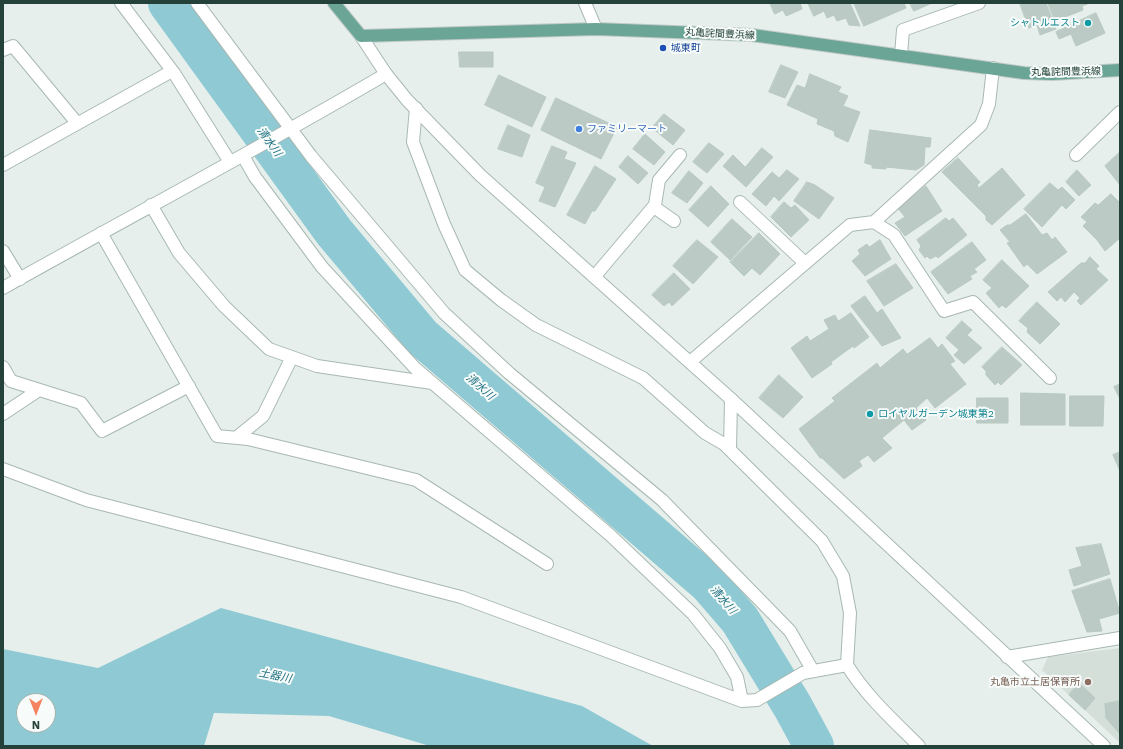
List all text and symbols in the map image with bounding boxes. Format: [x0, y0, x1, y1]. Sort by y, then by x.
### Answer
place label: シャトルエスト [1010, 17, 1080, 29]
marker: シャトルエスト [1083, 18, 1093, 28]
street label: 丸亀詫間豊浜線 [685, 26, 755, 42]
place label: 城東町 [671, 42, 701, 54]
marker: 城東町 [658, 43, 668, 53]
street label: 丸亀詫間豊浜線 [1031, 65, 1101, 79]
place label: ファミリーマート [587, 123, 667, 135]
marker: ファミリーマート [574, 124, 584, 134]
water label: 清水川 [254, 125, 284, 159]
water label: 清水川 [463, 371, 497, 403]
place label: ロイヤルガーデン城東第2 [878, 408, 994, 420]
marker: ロイヤルガーデン城東第2 [865, 409, 875, 419]
water label: 清水川 [707, 583, 739, 617]
water label: 土器川 [258, 666, 292, 686]
place label: 丸亀市立土居保育所 [990, 676, 1080, 688]
marker: 丸亀市立土居保育所 [1083, 677, 1093, 687]
north arrow [16, 693, 56, 733]
text: N [32, 718, 40, 731]

